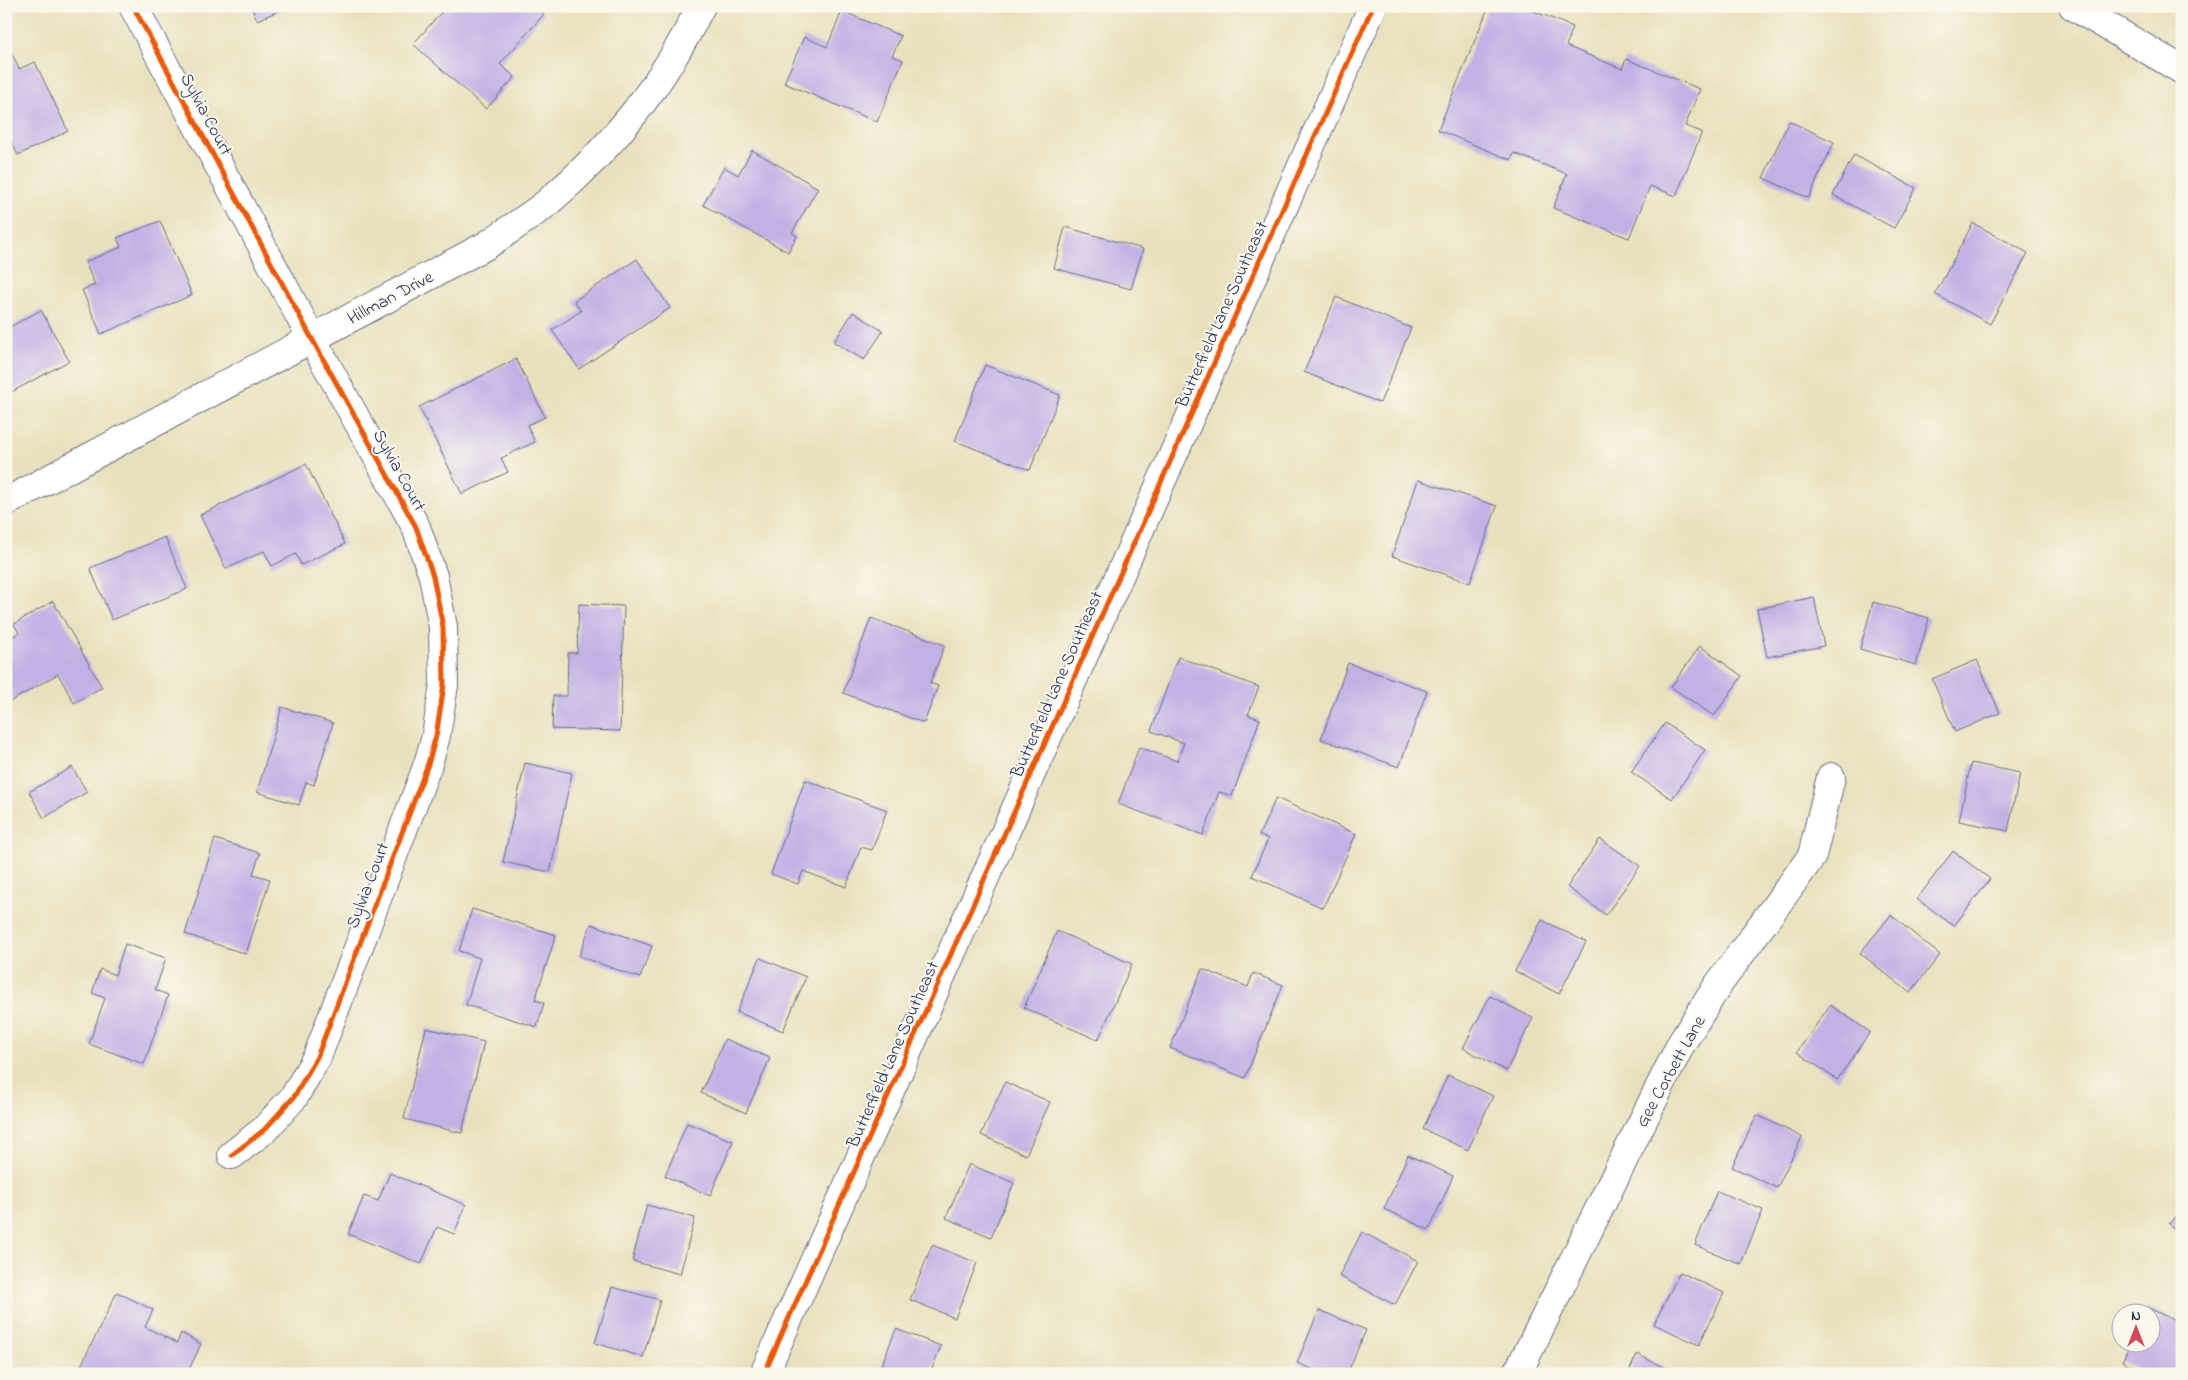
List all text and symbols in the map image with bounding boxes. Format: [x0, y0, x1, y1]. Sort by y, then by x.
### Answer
street label: Sylvia Court [173, 69, 238, 161]
street label: Butterfield Lane Southeast [1169, 217, 1276, 413]
street label: Hillman Drive [343, 265, 440, 332]
street label: Sylvia Court [365, 425, 431, 517]
street label: Butterfield Lane Southeast [1004, 587, 1111, 783]
street label: Sylvia Court [341, 839, 397, 932]
street label: Butterfield Lane Southeast [840, 957, 947, 1153]
street label: Gee Corbett Lane [1630, 1011, 1714, 1133]
north arrow [2110, 1302, 2160, 1352]
text: N [2131, 1306, 2141, 1327]

